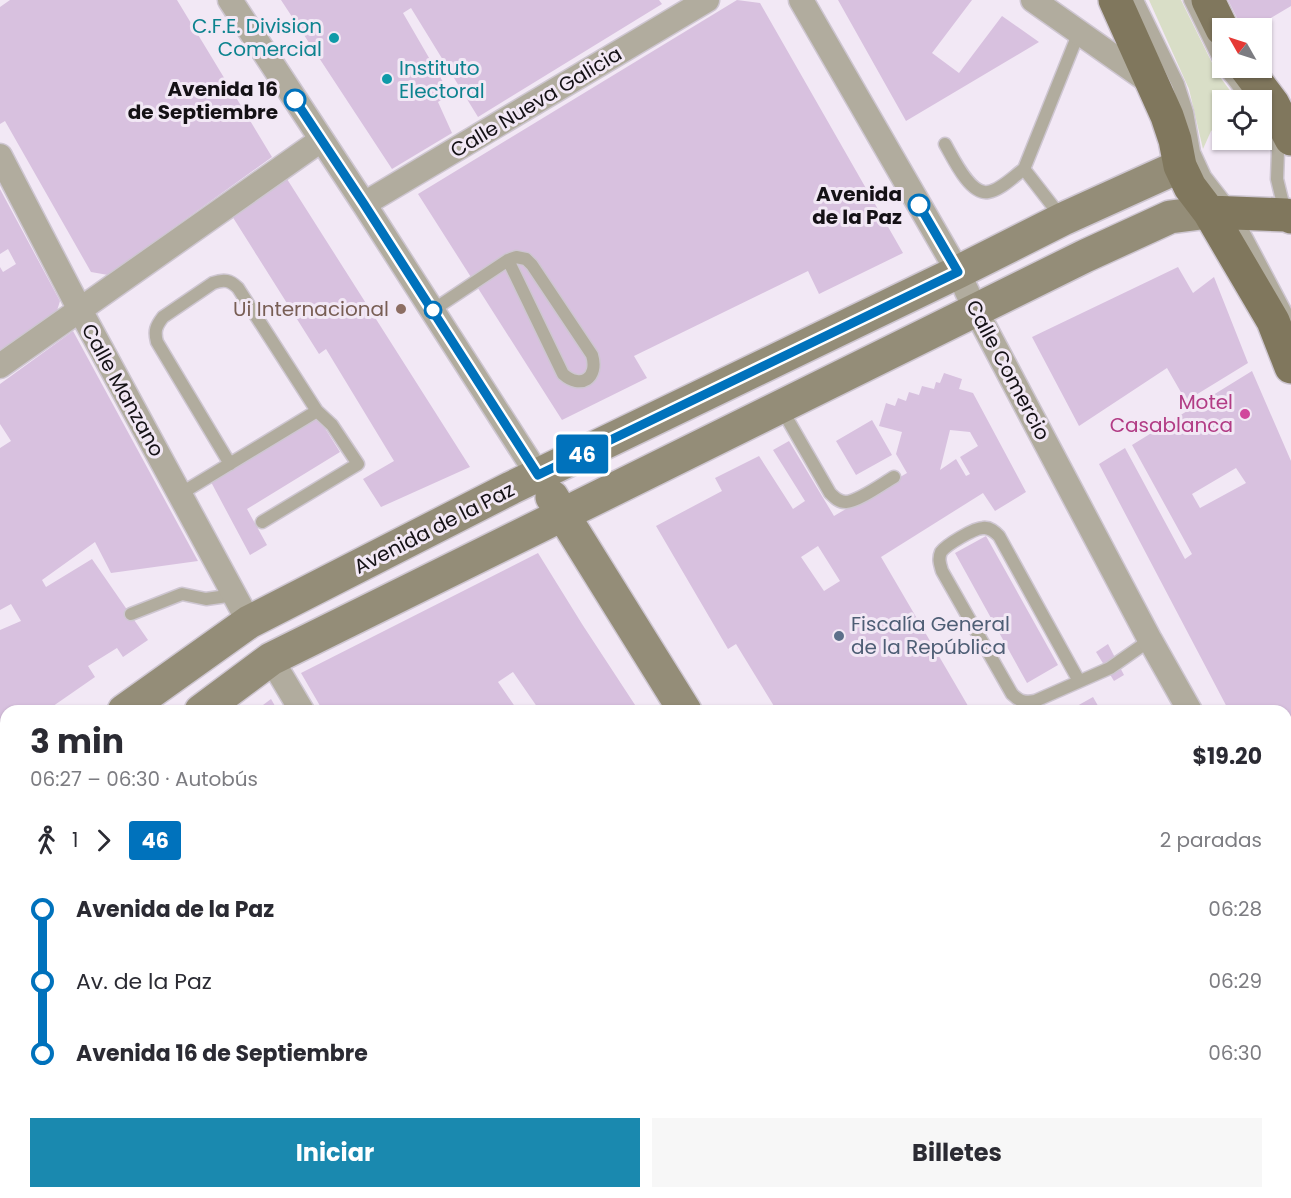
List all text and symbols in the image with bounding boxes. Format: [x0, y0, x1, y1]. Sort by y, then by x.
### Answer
place label: C.F.E. Division Comercial [192, 12, 322, 63]
north arrow [1212, 18, 1272, 78]
map controls [1212, 18, 1272, 150]
marker: C.F.E. Division Comercial [327, 31, 341, 45]
street label: Calle Nueva Galicia [445, 40, 627, 164]
place label: Instituto Electoral [399, 54, 485, 105]
marker: Instituto Electoral [380, 72, 394, 86]
place label: Avenida 16 de Septiembre [128, 75, 278, 126]
marker: Avenida 16 de Septiembre [284, 89, 306, 111]
button: locate [1212, 90, 1272, 150]
place label: Avenida de la Paz [812, 180, 902, 231]
marker: Avenida de la Paz [908, 194, 930, 216]
place label: Ui Internacional [233, 295, 389, 323]
street label: Calle Comercio [959, 295, 1057, 445]
unlabelled marker [424, 301, 442, 319]
marker: Ui Internacional [394, 302, 408, 316]
street label: Calle Manzano [75, 318, 171, 462]
place label: Motel Casablanca [1110, 388, 1233, 439]
marker: Motel Casablanca [1238, 407, 1252, 421]
line badge: 46 [555, 434, 609, 474]
text: 46 [568, 440, 596, 469]
street label: Avenida de la Paz [349, 475, 519, 581]
place label: Fiscalía General de la República [851, 610, 1010, 661]
marker: Fiscalía General de la República [832, 629, 846, 643]
text: 3 min [30, 718, 124, 765]
text: $19.20 [1193, 741, 1262, 772]
text: 06:27 – 06:30 · Autobús [30, 765, 258, 793]
icon: walk [30, 824, 63, 857]
icon: forward [87, 824, 120, 857]
text: 1 [72, 826, 78, 854]
text: 46 [141, 826, 169, 855]
text: 2 paradas [1160, 826, 1262, 854]
text: Avenida de la Paz [76, 894, 274, 925]
text: 06:28 [1208, 895, 1262, 923]
text: Av. de la Paz [76, 966, 212, 997]
text: 06:29 [1208, 967, 1262, 995]
text: Avenida 16 de Septiembre [76, 1038, 368, 1069]
text: 06:30 [1208, 1039, 1262, 1067]
button: Iniciar [30, 1118, 640, 1187]
button: Billetes [652, 1118, 1262, 1187]

